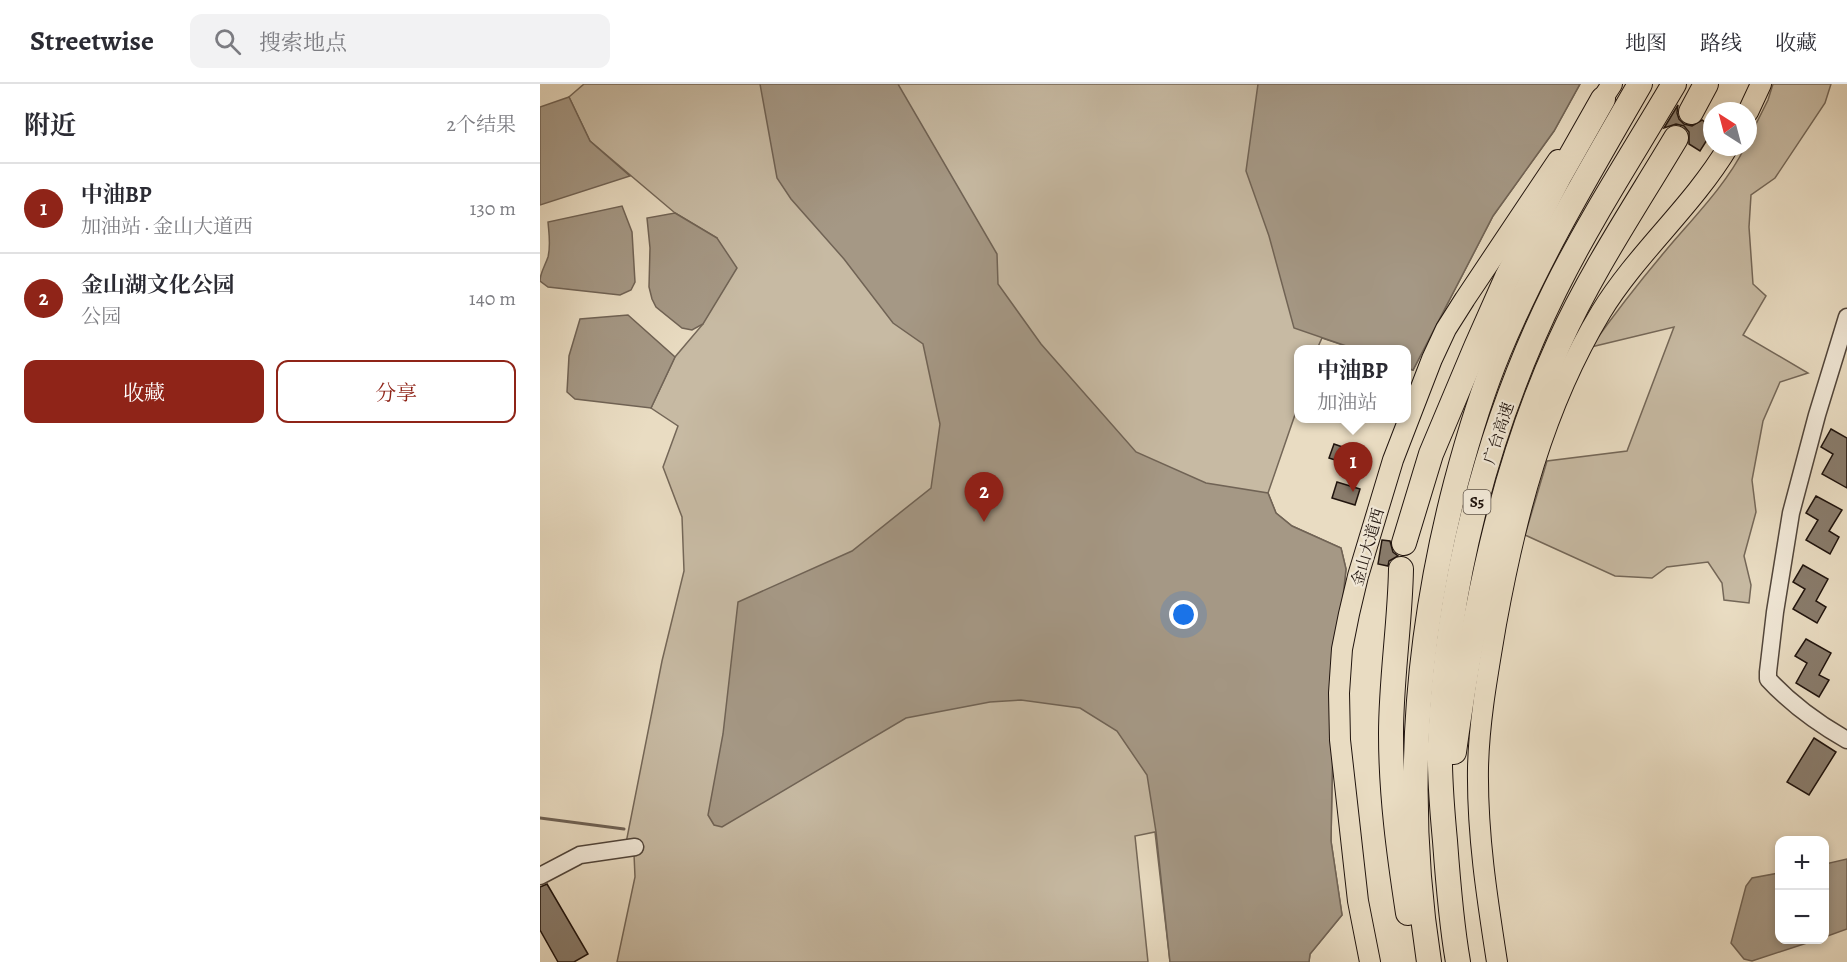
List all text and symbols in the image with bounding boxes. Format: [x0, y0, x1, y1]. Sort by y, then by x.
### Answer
search box [190, 14, 610, 68]
text: Streetwise [30, 22, 154, 60]
icon: search [211, 25, 244, 58]
text: 搜索地点 [259, 28, 347, 58]
text: 地图 [1625, 29, 1667, 57]
text: 路线 [1700, 29, 1742, 57]
text: 收藏 [1775, 29, 1817, 57]
north arrow [1703, 102, 1757, 156]
text: 附近 [24, 108, 76, 143]
text: 2个结果 [447, 111, 516, 138]
text: 中油BP [81, 180, 151, 210]
text: 1 [40, 195, 47, 222]
text: 130 m [470, 195, 516, 222]
text: 加油站 · 金山大道西 [81, 213, 253, 240]
text: 金山湖文化公园 [81, 270, 235, 300]
text: 2 [39, 285, 48, 312]
text: 140 m [469, 285, 516, 312]
text: 公园 [81, 303, 121, 330]
popup [1294, 345, 1411, 423]
text: 中油BP [1317, 356, 1388, 386]
button: 收藏 [24, 360, 264, 423]
button: 分享 [276, 360, 516, 423]
text: 加油站 [1317, 389, 1377, 416]
street label: 广台高速 [1479, 399, 1519, 467]
pin: 1 [1334, 442, 1372, 492]
pin: 2 [964, 472, 1004, 522]
road number: S5 [1464, 490, 1490, 514]
street label: 金山大道西 [1346, 506, 1390, 589]
your location [1169, 600, 1198, 629]
map controls [1775, 836, 1829, 944]
button: + [1775, 836, 1829, 890]
button: − [1775, 890, 1829, 944]

